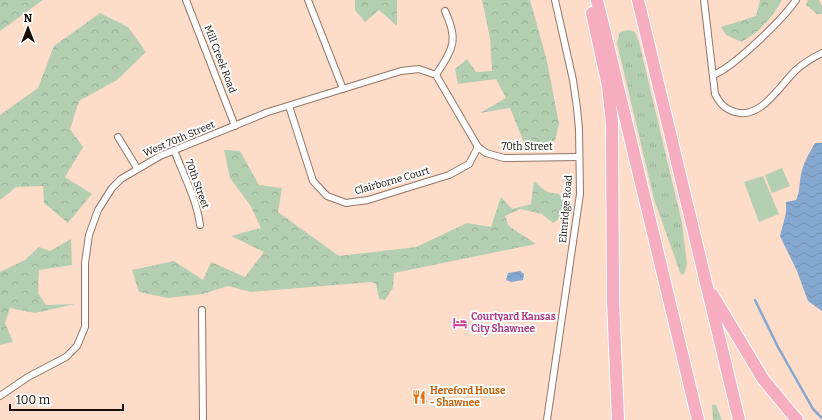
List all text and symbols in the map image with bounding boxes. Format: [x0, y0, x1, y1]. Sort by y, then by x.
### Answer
north arrow [8, 8, 48, 48]
text: N [24, 12, 33, 25]
street label: Mill Creek Road [201, 23, 239, 95]
street label: West 70th Street [141, 118, 217, 159]
street label: 70th Street [501, 141, 553, 153]
street label: 70th Street [183, 158, 212, 210]
street label: Clairborne Court [353, 164, 431, 197]
street label: Elmridge Road [557, 174, 575, 244]
place label: Courtyard Kansas City Shawnee [471, 311, 556, 335]
hotel icon: Courtyard Kansas City Shawnee [452, 315, 468, 331]
place label: Hereford House - Shawnee [430, 385, 506, 409]
scale bar [10, 386, 123, 412]
restaurant icon: Hereford House - Shawnee [411, 389, 427, 405]
text: 100 m [16, 393, 51, 407]

